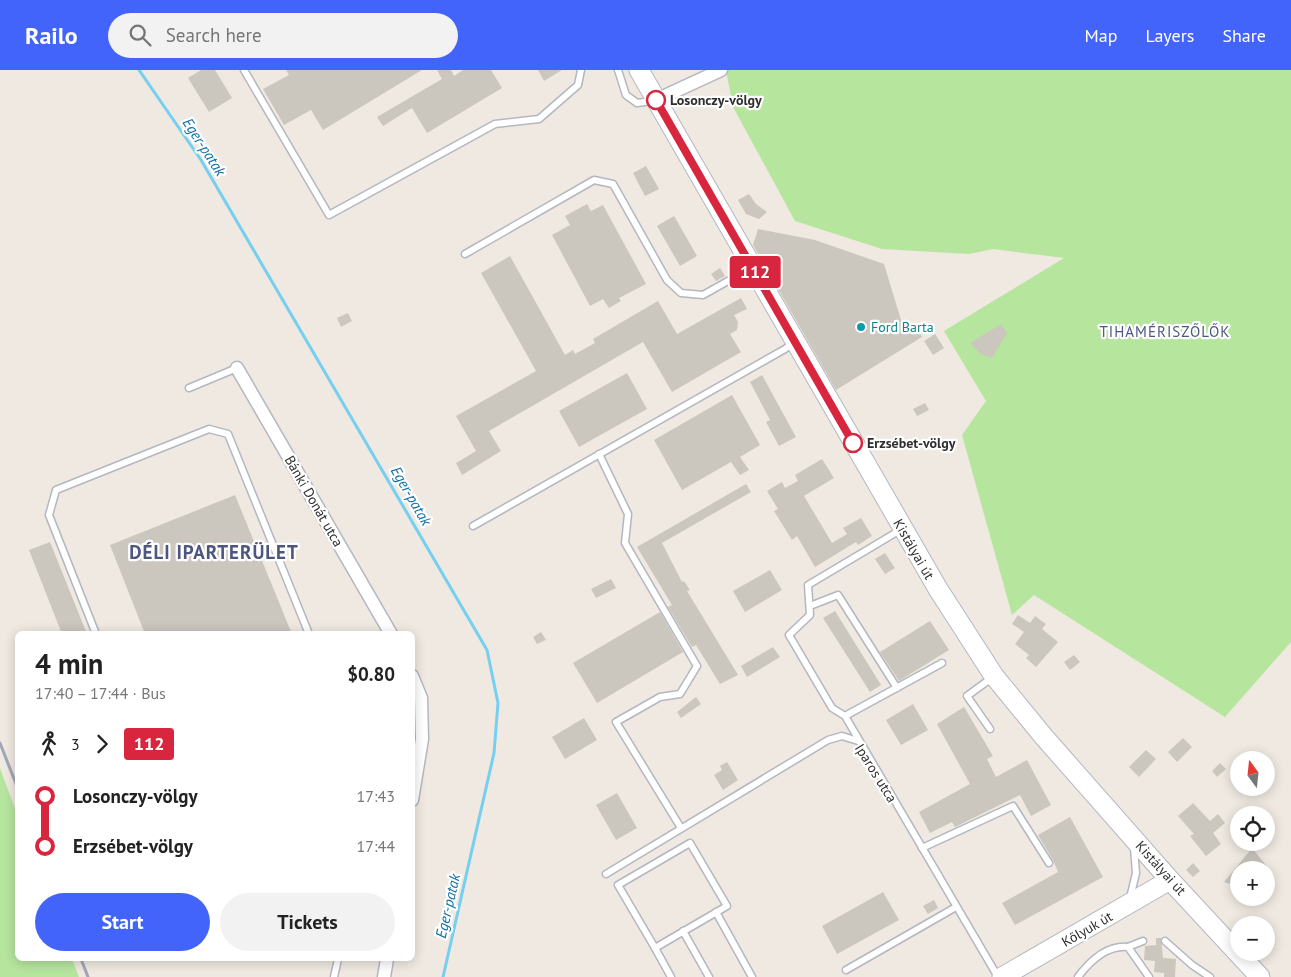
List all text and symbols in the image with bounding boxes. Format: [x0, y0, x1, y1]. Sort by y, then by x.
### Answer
search box [108, 13, 458, 58]
text: Railo [25, 20, 78, 51]
icon: search [126, 21, 154, 49]
text: Search here [166, 23, 262, 47]
text: Map [1085, 24, 1117, 47]
text: Layers [1145, 24, 1194, 47]
text: Share [1222, 24, 1266, 47]
marker: Losonczy-völgy [646, 90, 666, 110]
place label: Losonczy-völgy [670, 91, 762, 109]
water label: Eger-patak [179, 114, 231, 180]
line badge: 112 [726, 256, 784, 288]
text: 112 [740, 260, 770, 283]
place label: Ford Barta [871, 318, 934, 336]
marker: Ford Barta [855, 321, 867, 333]
district label: TIHAMÉRISZŐLŐK [1100, 322, 1230, 341]
marker: Erzsébet-völgy [843, 433, 863, 453]
place label: Erzsébet-völgy [867, 434, 956, 452]
street label: Bánki Donát utca [281, 452, 347, 550]
water label: Eger-patak [387, 463, 437, 530]
street label: Kistályai út [889, 515, 939, 583]
district label: DÉLI IPARTERÜLET [129, 540, 299, 564]
text: 4 min [35, 645, 103, 682]
text: $0.80 [347, 662, 395, 686]
text: 17:40 – 17:44 · Bus [35, 683, 166, 703]
icon: walk [35, 730, 63, 758]
icon: forward [88, 730, 116, 758]
text: 112 [134, 732, 164, 755]
text: 3 [71, 734, 80, 754]
street label: Iparos utca [851, 740, 901, 806]
north arrow [1230, 751, 1275, 796]
map controls [1230, 751, 1275, 961]
text: Losonczy-völgy [73, 784, 198, 808]
text: 17:43 [357, 786, 395, 806]
button: locate [1230, 806, 1275, 851]
text: Erzsébet-völgy [73, 834, 193, 858]
text: 17:44 [357, 836, 395, 856]
street label: Kistályai út [1132, 837, 1190, 899]
button: + [1230, 861, 1275, 906]
water label: Eger-patak [431, 871, 464, 940]
button: Start [35, 893, 210, 951]
button: Tickets [220, 893, 395, 951]
street label: Kőlyuk út [1058, 907, 1116, 951]
button: − [1230, 916, 1275, 961]

